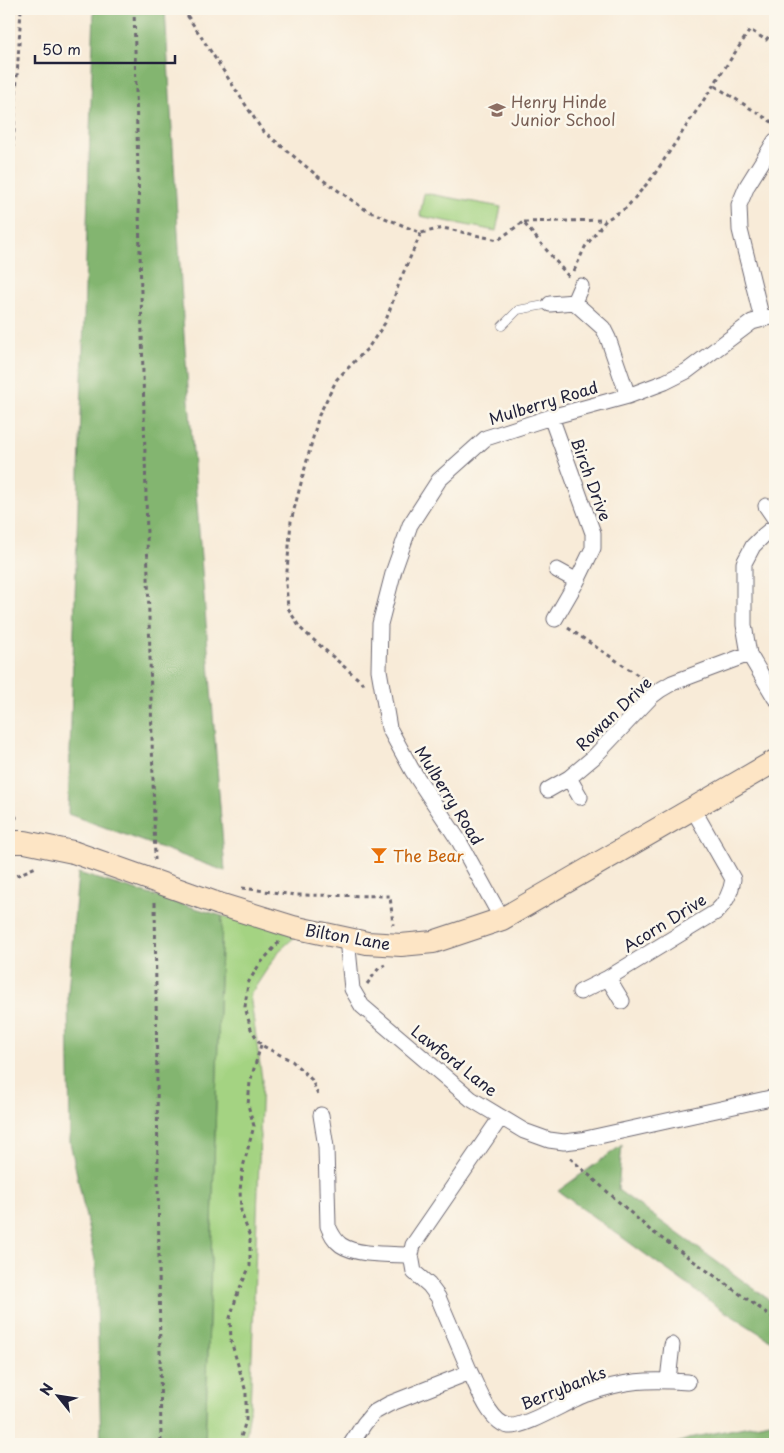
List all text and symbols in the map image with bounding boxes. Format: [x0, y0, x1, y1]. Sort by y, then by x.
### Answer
scale bar [35, 32, 175, 64]
text: 50 m [42, 37, 81, 60]
place label: Henry Hinde Junior School [511, 89, 616, 131]
school or university icon: Henry Hinde Junior School [487, 100, 507, 120]
street label: Mulberry Road [485, 374, 601, 430]
street label: Birch Drive [566, 434, 618, 524]
street label: Rowan Drive [570, 670, 656, 756]
street label: Mulberry Road [410, 741, 490, 849]
place label: The Bear [393, 843, 465, 867]
bar icon: The Bear [369, 845, 389, 865]
street label: Acorn Drive [618, 887, 710, 957]
street label: Bilton Lane [303, 917, 393, 955]
street label: Lawford Lane [407, 1019, 503, 1101]
street label: Berrybanks [517, 1359, 609, 1415]
north arrow [32, 1370, 82, 1420]
text: N [34, 1379, 58, 1399]

